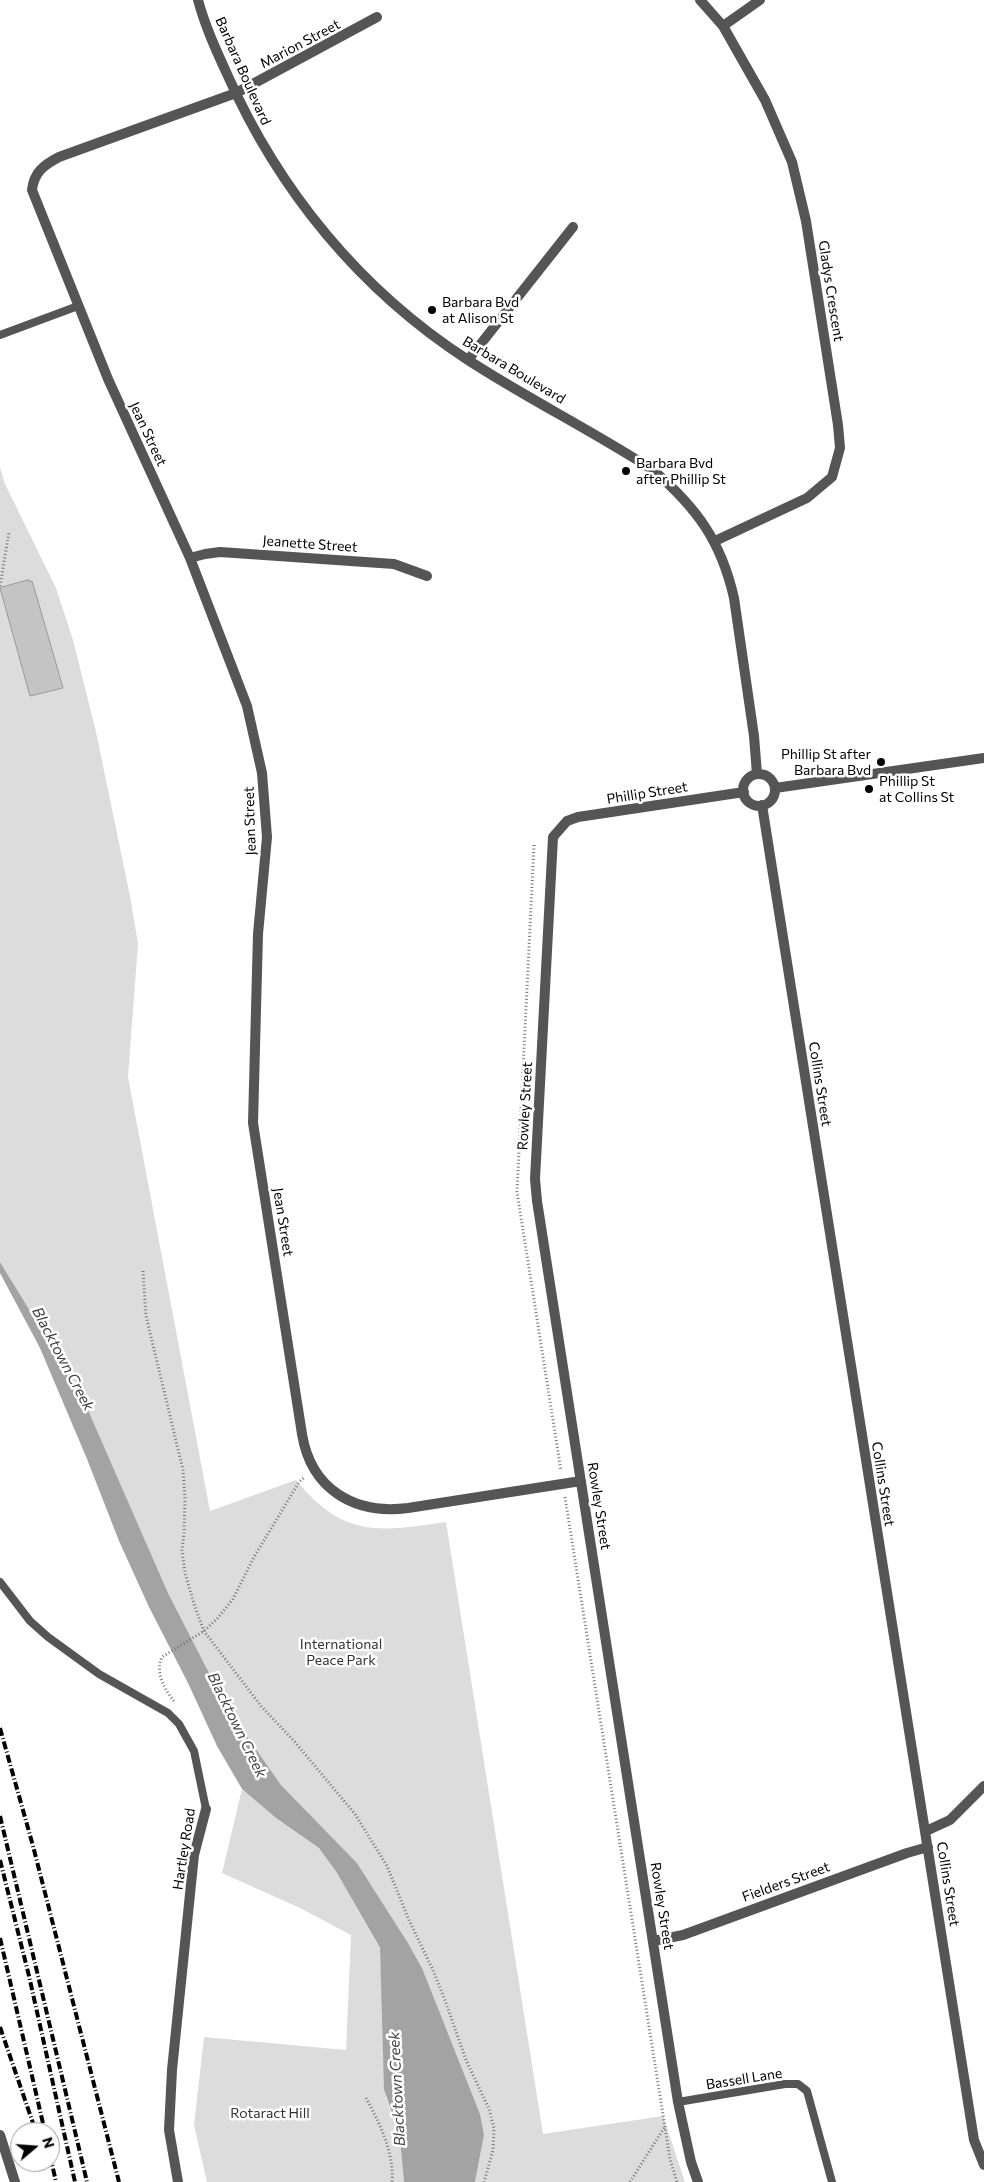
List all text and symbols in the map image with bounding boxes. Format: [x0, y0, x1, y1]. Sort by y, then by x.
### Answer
street label: Barbara Boulevard [212, 14, 274, 128]
street label: Marion Street [257, 16, 343, 72]
street label: Gladys Crescent [815, 239, 847, 343]
place label: Barbara Bvd at Alison St [442, 294, 519, 326]
marker: Barbara Bvd at Alison St [426, 304, 438, 316]
street label: Barbara Boulevard [460, 333, 568, 407]
street label: Jean Street [126, 399, 170, 469]
place label: Barbara Bvd after Phillip St [636, 455, 726, 488]
marker: Barbara Bvd after Phillip St [620, 465, 632, 477]
street label: Jeanette Street [262, 532, 358, 556]
place label: Phillip St after Barbara Bvd [781, 746, 871, 779]
marker: Phillip St after Barbara Bvd [875, 756, 887, 768]
place label: Phillip St at Collins St [879, 773, 954, 806]
street label: Phillip Street [605, 778, 689, 808]
marker: Phillip St at Collins St [863, 783, 875, 795]
street label: Jean Street [240, 786, 260, 856]
street label: Collins Street [805, 1041, 835, 1127]
street label: Rowley Street [514, 1061, 536, 1151]
street label: Jean Street [269, 1187, 297, 1257]
water label: Blacktown Creek [28, 1304, 98, 1414]
street label: Collins Street [868, 1441, 898, 1527]
street label: Rowley Street [584, 1461, 614, 1551]
park label: International Peace Park [300, 1636, 382, 1668]
water label: Blacktown Creek [204, 1669, 270, 1781]
street label: Hartley Road [169, 1807, 199, 1891]
street label: Collins Street [933, 1841, 963, 1927]
street label: Fielders Street [740, 1858, 832, 1906]
street label: Rowley Street [647, 1861, 677, 1951]
water label: Blacktown Creek [385, 2031, 409, 2147]
street label: Bassell Lane [705, 2065, 783, 2093]
park label: Rotaract Hill [230, 2105, 310, 2121]
north arrow [10, 2122, 60, 2172]
text: N [39, 2135, 58, 2150]

